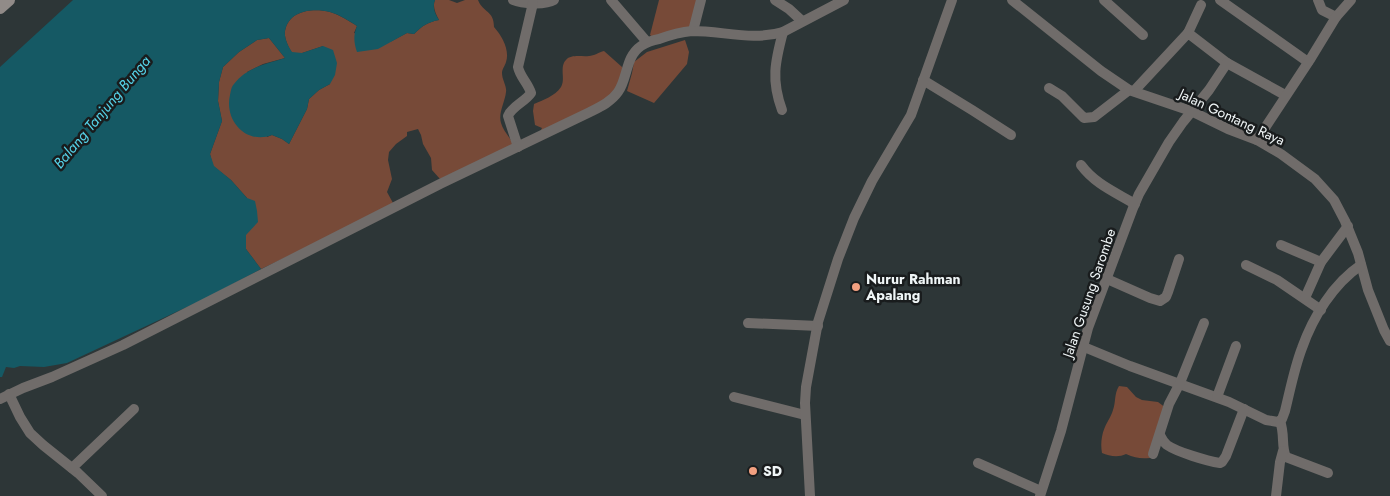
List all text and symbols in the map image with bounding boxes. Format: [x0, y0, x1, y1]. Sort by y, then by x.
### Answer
water label: Balang Tanjung Bunga [48, 50, 156, 173]
street label: Jalan Gontang Raya [1174, 83, 1288, 150]
street label: Jalan Gusung Sarombe [1057, 226, 1120, 362]
place label: Nurur Rahman Apalang [865, 269, 961, 305]
marker: Nurur Rahman Apalang [850, 281, 862, 293]
place label: SD [763, 461, 782, 481]
marker: SD [747, 465, 759, 477]

